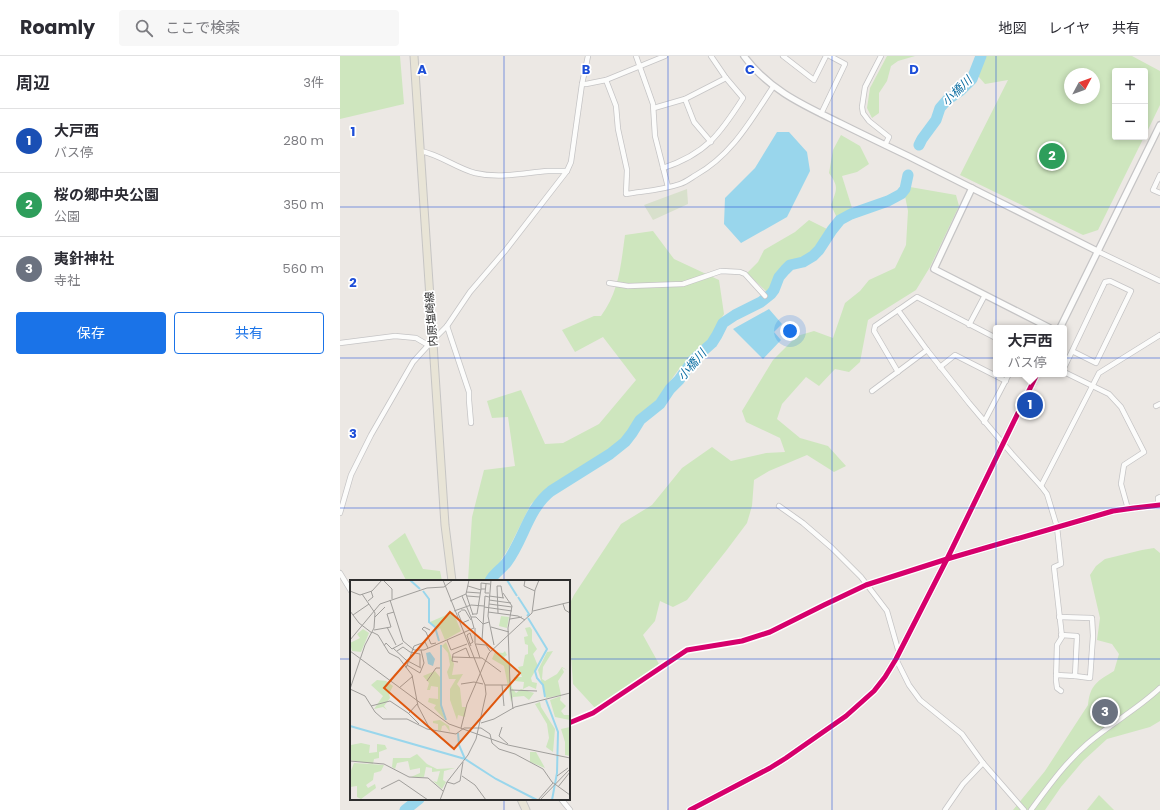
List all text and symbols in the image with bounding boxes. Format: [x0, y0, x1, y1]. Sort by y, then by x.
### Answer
search box [119, 10, 399, 46]
text: Roamly [20, 14, 95, 41]
icon: search [133, 17, 155, 39]
text: ここで検索 [165, 17, 240, 38]
text: 地図 [998, 18, 1026, 38]
text: レイヤ [1048, 18, 1090, 38]
text: 共有 [1112, 18, 1140, 38]
text: A [417, 60, 427, 79]
text: B [582, 60, 591, 79]
text: C [745, 60, 755, 79]
text: D [909, 60, 919, 79]
north arrow [1064, 68, 1100, 104]
map controls [1112, 68, 1148, 140]
button: + [1112, 68, 1148, 104]
text: 周辺 [16, 71, 50, 95]
water label: 小橋川 [938, 71, 977, 109]
text: 3件 [303, 73, 324, 92]
button: − [1112, 104, 1148, 140]
text: 大戸西 [54, 120, 99, 141]
text: 1 [351, 122, 355, 141]
text: 1 [27, 131, 31, 150]
text: 280 m [283, 131, 324, 150]
pin: 2 [1039, 141, 1065, 171]
text: バス停 [54, 143, 93, 162]
text: 桜の郷中央公園 [54, 184, 159, 205]
text: 2 [25, 195, 33, 214]
text: 350 m [283, 195, 324, 214]
text: 公園 [54, 207, 80, 226]
text: 夷針神社 [54, 248, 114, 269]
text: 3 [25, 259, 33, 278]
text: 560 m [283, 259, 324, 278]
text: 寺社 [54, 271, 80, 290]
text: 2 [349, 273, 357, 292]
street label: 内原塩崎線 [421, 291, 441, 347]
button: 保存 [16, 312, 166, 354]
button: 共有 [174, 312, 324, 354]
your location [780, 321, 800, 341]
popup [993, 325, 1067, 377]
text: 大戸西 [1007, 330, 1053, 351]
water label: 小橋川 [673, 344, 711, 384]
text: バス停 [1007, 353, 1047, 372]
pin: 1 [1017, 390, 1043, 420]
text: 3 [349, 424, 357, 443]
inset map [350, 580, 570, 800]
pin: 3 [1092, 697, 1118, 727]

